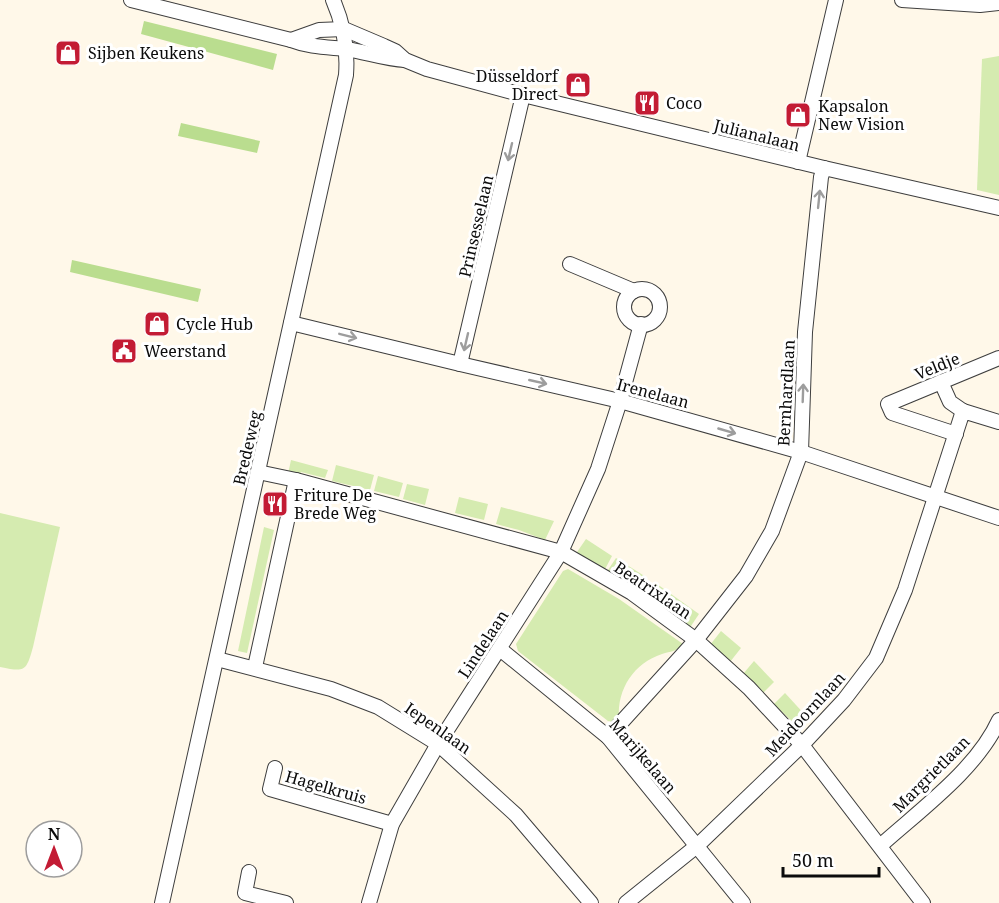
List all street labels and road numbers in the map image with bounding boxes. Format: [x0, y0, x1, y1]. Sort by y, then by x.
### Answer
street label: Julianalaan [711, 113, 802, 156]
street label: Prinsesselaan [454, 173, 498, 279]
street label: Bernhardlaan [772, 339, 800, 447]
street label: Veldje [911, 347, 963, 385]
street label: Irenelaan [614, 373, 692, 413]
street label: Bredeweg [228, 408, 266, 487]
street label: Beatrixlaan [610, 556, 696, 624]
street label: Lindelaan [453, 606, 513, 682]
street label: Meidoornlaan [760, 667, 850, 761]
street label: Iepenlaan [400, 697, 476, 759]
street label: Marijkelaan [604, 714, 682, 798]
street label: Margrietlaan [888, 731, 974, 817]
street label: Hagelkruis [283, 765, 369, 809]

